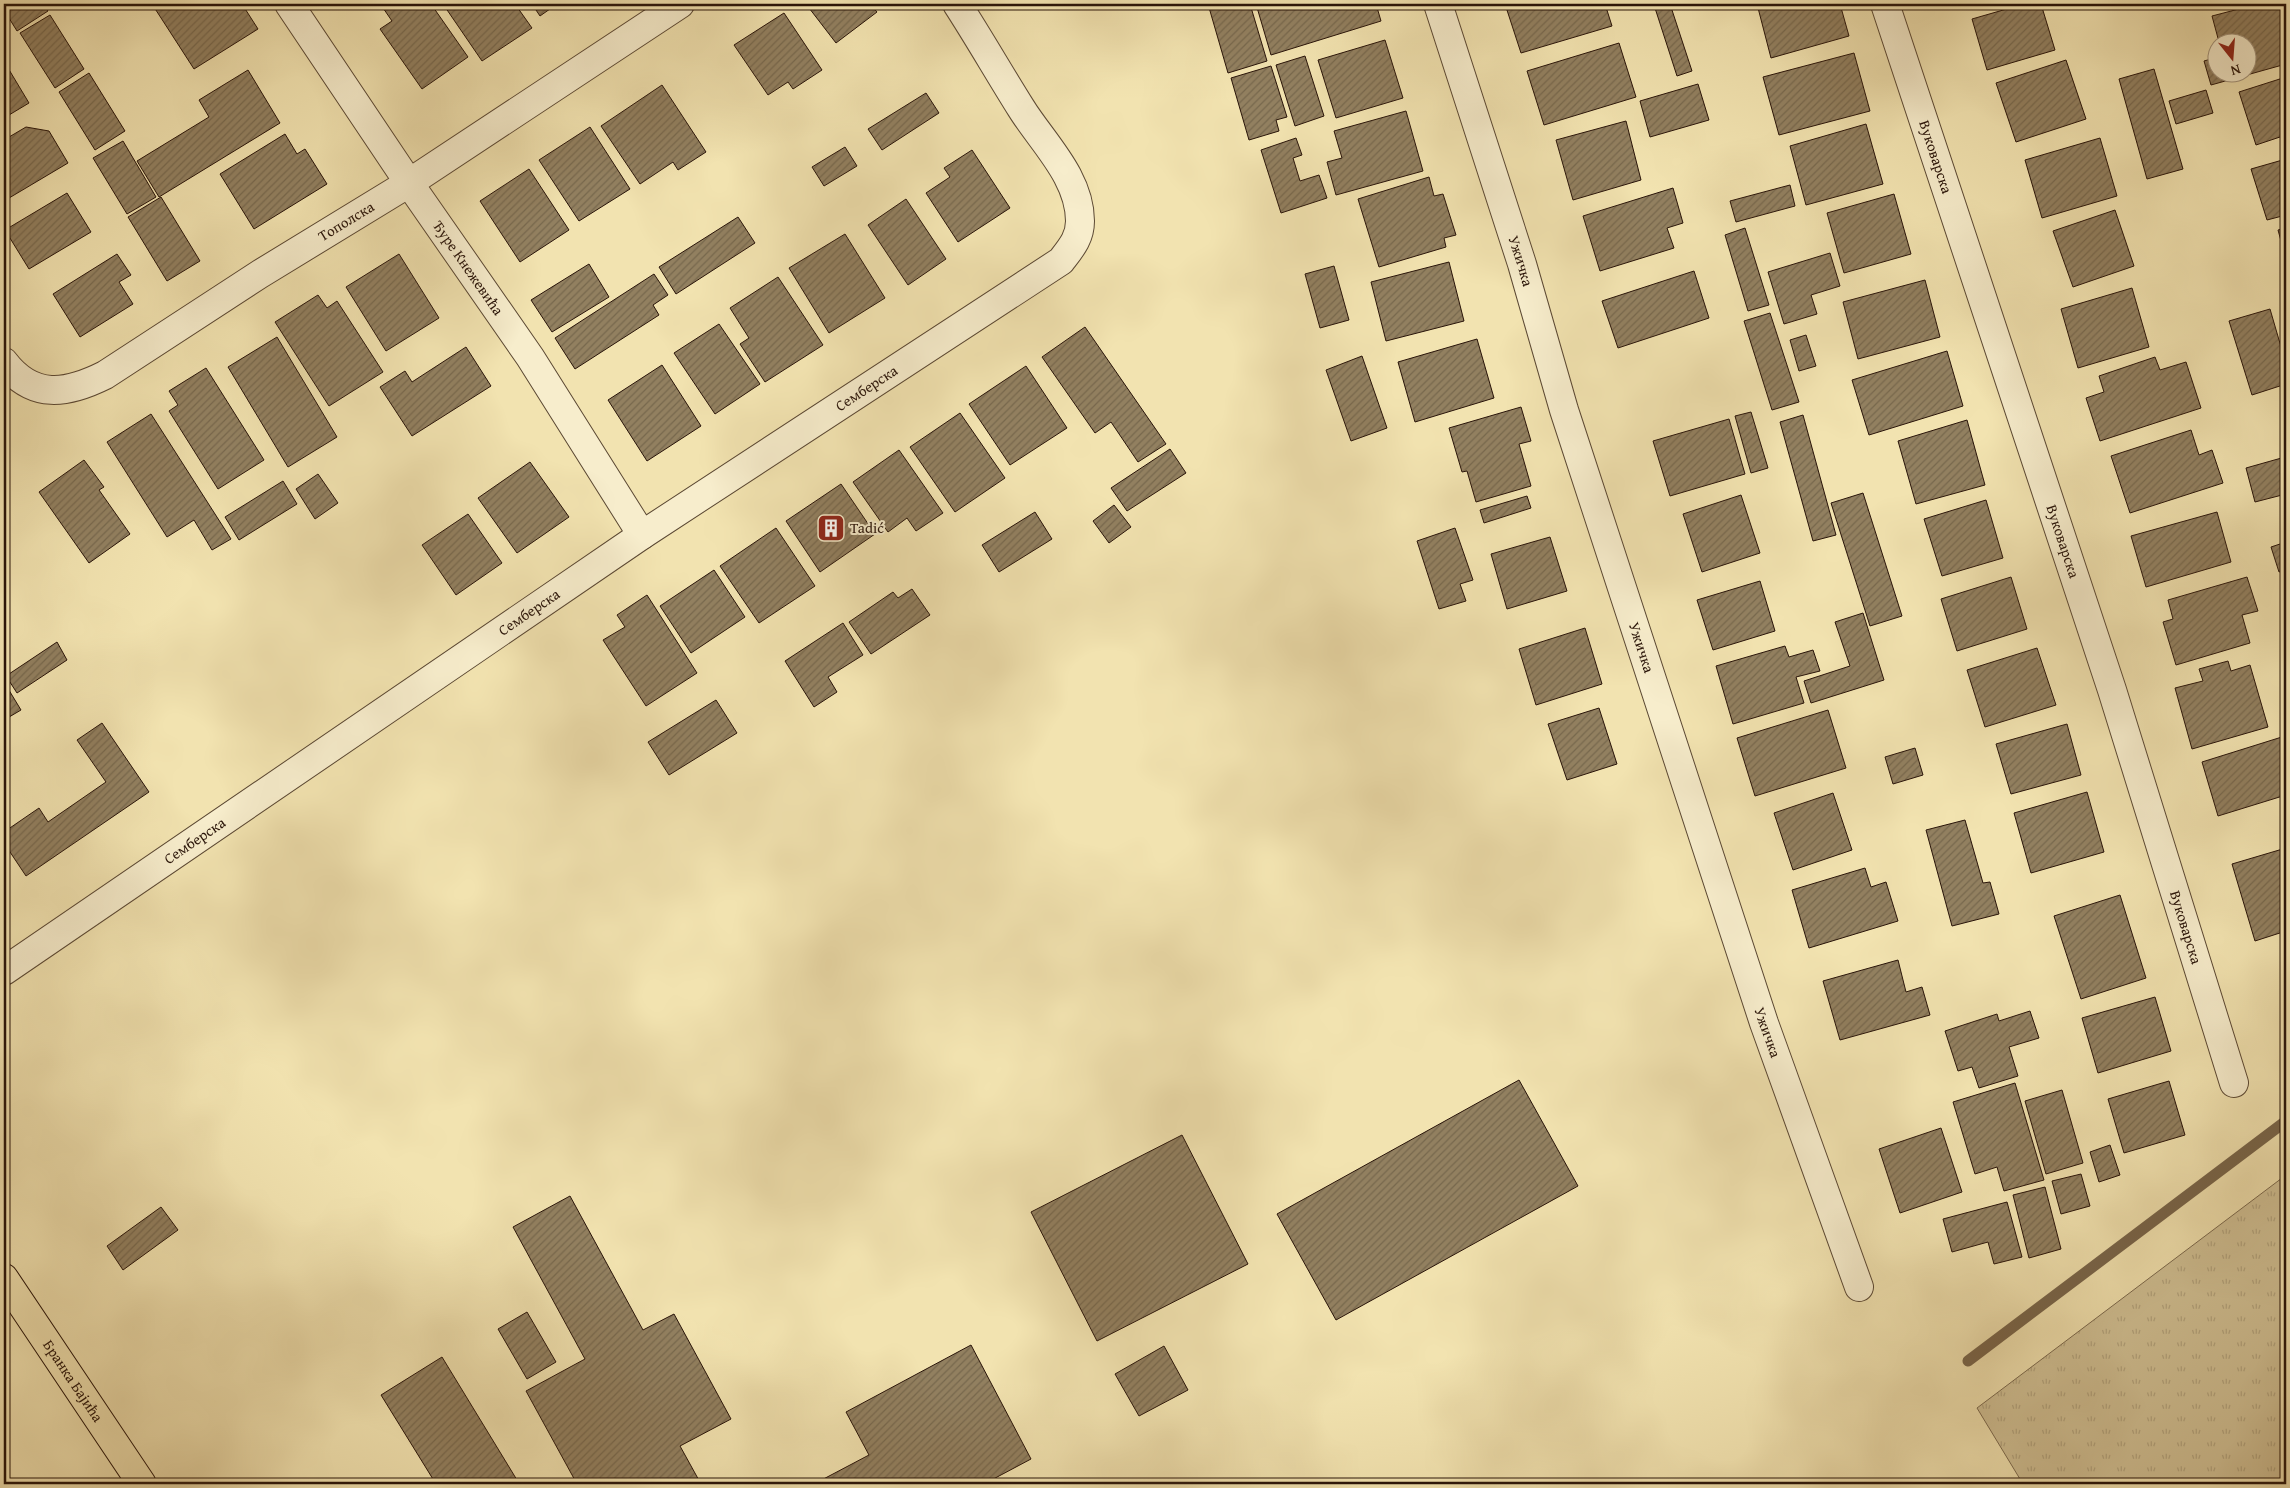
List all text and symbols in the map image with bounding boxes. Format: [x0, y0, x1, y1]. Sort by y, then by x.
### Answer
north arrow [2208, 32, 2258, 82]
text: N [2228, 60, 2243, 82]
street label: Вуковарска [1914, 117, 1958, 197]
street label: Тополска [314, 195, 379, 246]
street label: Ђуре Кнежевића [428, 216, 509, 320]
street label: Ужичка [1503, 233, 1539, 290]
street label: Семберска [831, 359, 902, 416]
street label: Вуковарска [2041, 502, 2085, 581]
building icon: Tadić [816, 513, 846, 543]
place label: Tadić [850, 517, 884, 538]
street label: Семберска [494, 583, 565, 640]
street label: Ужичка [1624, 619, 1660, 676]
street label: Семберска [159, 811, 230, 869]
street label: Вуковарска [2165, 888, 2208, 967]
street label: Ужичка [1750, 1004, 1787, 1061]
street label: Бранка Бајића [38, 1335, 109, 1427]

